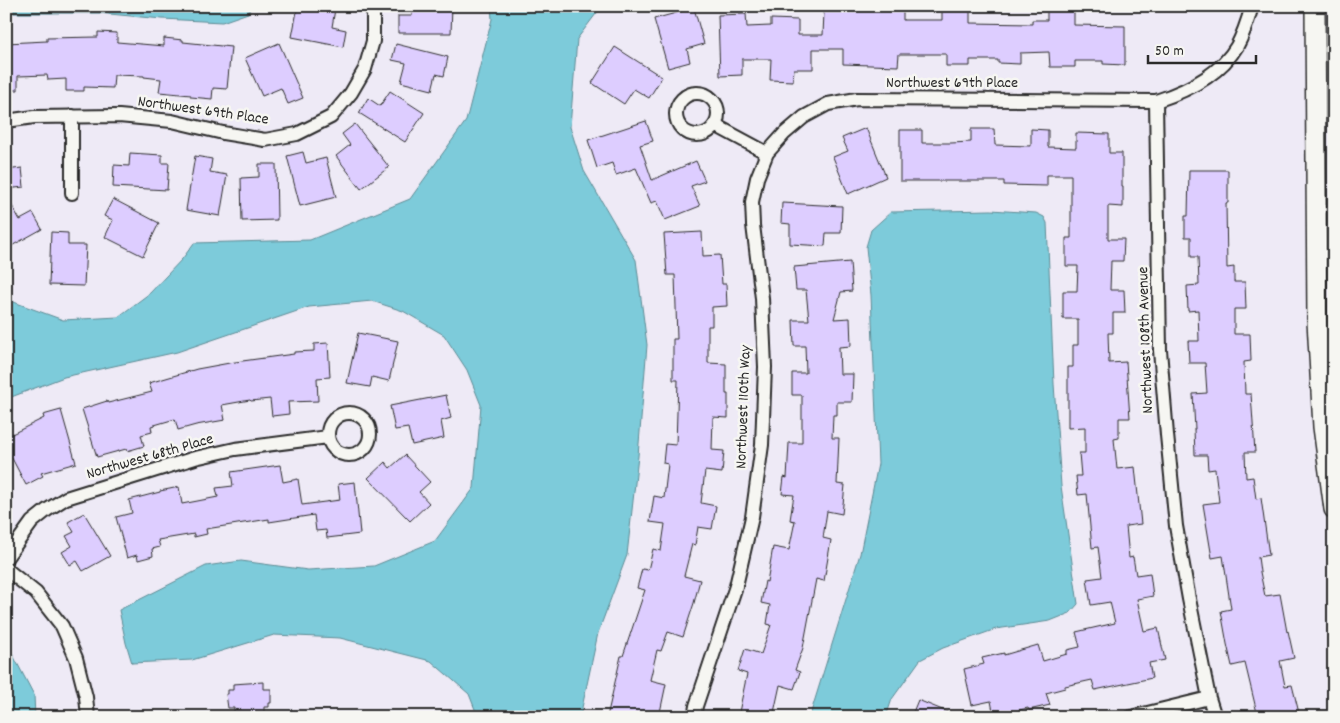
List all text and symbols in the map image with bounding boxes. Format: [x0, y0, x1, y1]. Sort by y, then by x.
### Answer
scale bar [1148, 32, 1255, 64]
text: 50 m [1155, 41, 1184, 63]
street label: Northwest 69th Place [886, 72, 1018, 95]
street label: Northwest 69th Place [136, 90, 270, 132]
street label: Northwest 108th Avenue [1132, 266, 1160, 414]
street label: Northwest 110th Way [730, 344, 758, 469]
street label: Northwest 68th Place [84, 428, 216, 486]

